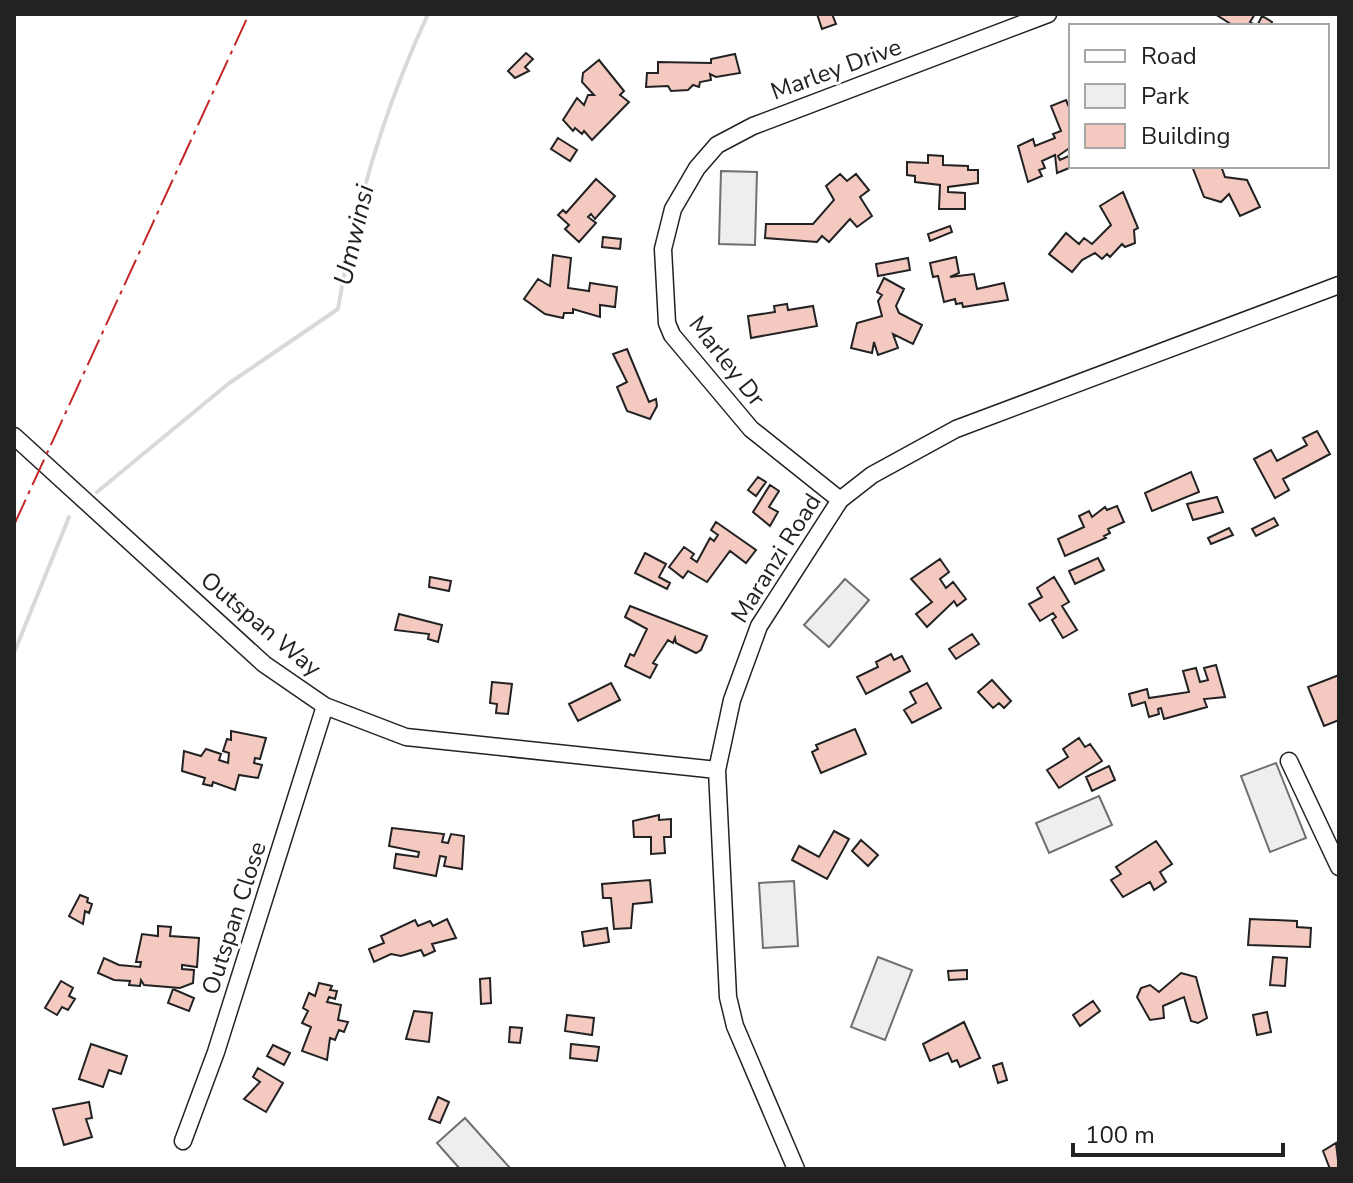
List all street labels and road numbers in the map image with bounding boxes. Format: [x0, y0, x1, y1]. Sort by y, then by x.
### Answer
street label: Marley Drive [766, 31, 906, 107]
street label: Marley Dr [682, 309, 773, 413]
street label: Maranzi Road [724, 487, 828, 629]
street label: Outspan Way [194, 564, 329, 684]
street label: Outspan Close [194, 837, 274, 999]

